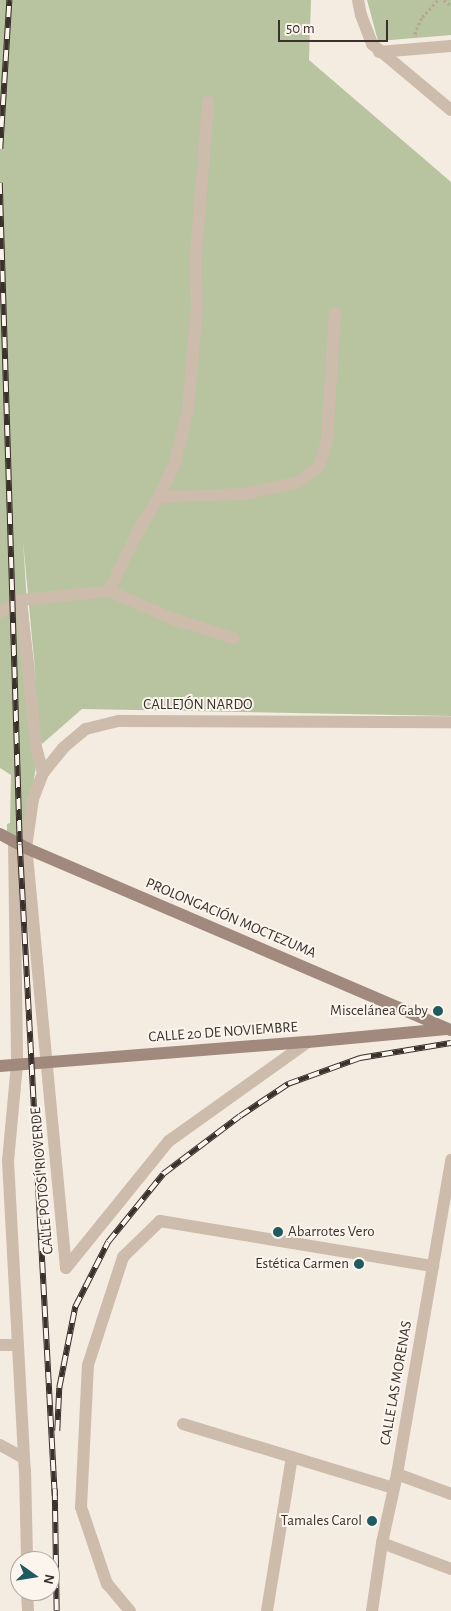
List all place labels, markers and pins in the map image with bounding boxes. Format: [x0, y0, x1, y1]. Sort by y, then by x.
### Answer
place label: Miscelánea Gaby [330, 1002, 428, 1020]
marker: Miscelánea Gaby [432, 1005, 444, 1017]
place label: Abarrotes Vero [288, 1223, 375, 1241]
marker: Abarrotes Vero [272, 1226, 284, 1238]
place label: Estética Carmen [255, 1255, 349, 1273]
marker: Estética Carmen [353, 1258, 365, 1270]
place label: Tamales Carol [281, 1512, 362, 1530]
marker: Tamales Carol [366, 1515, 378, 1527]

